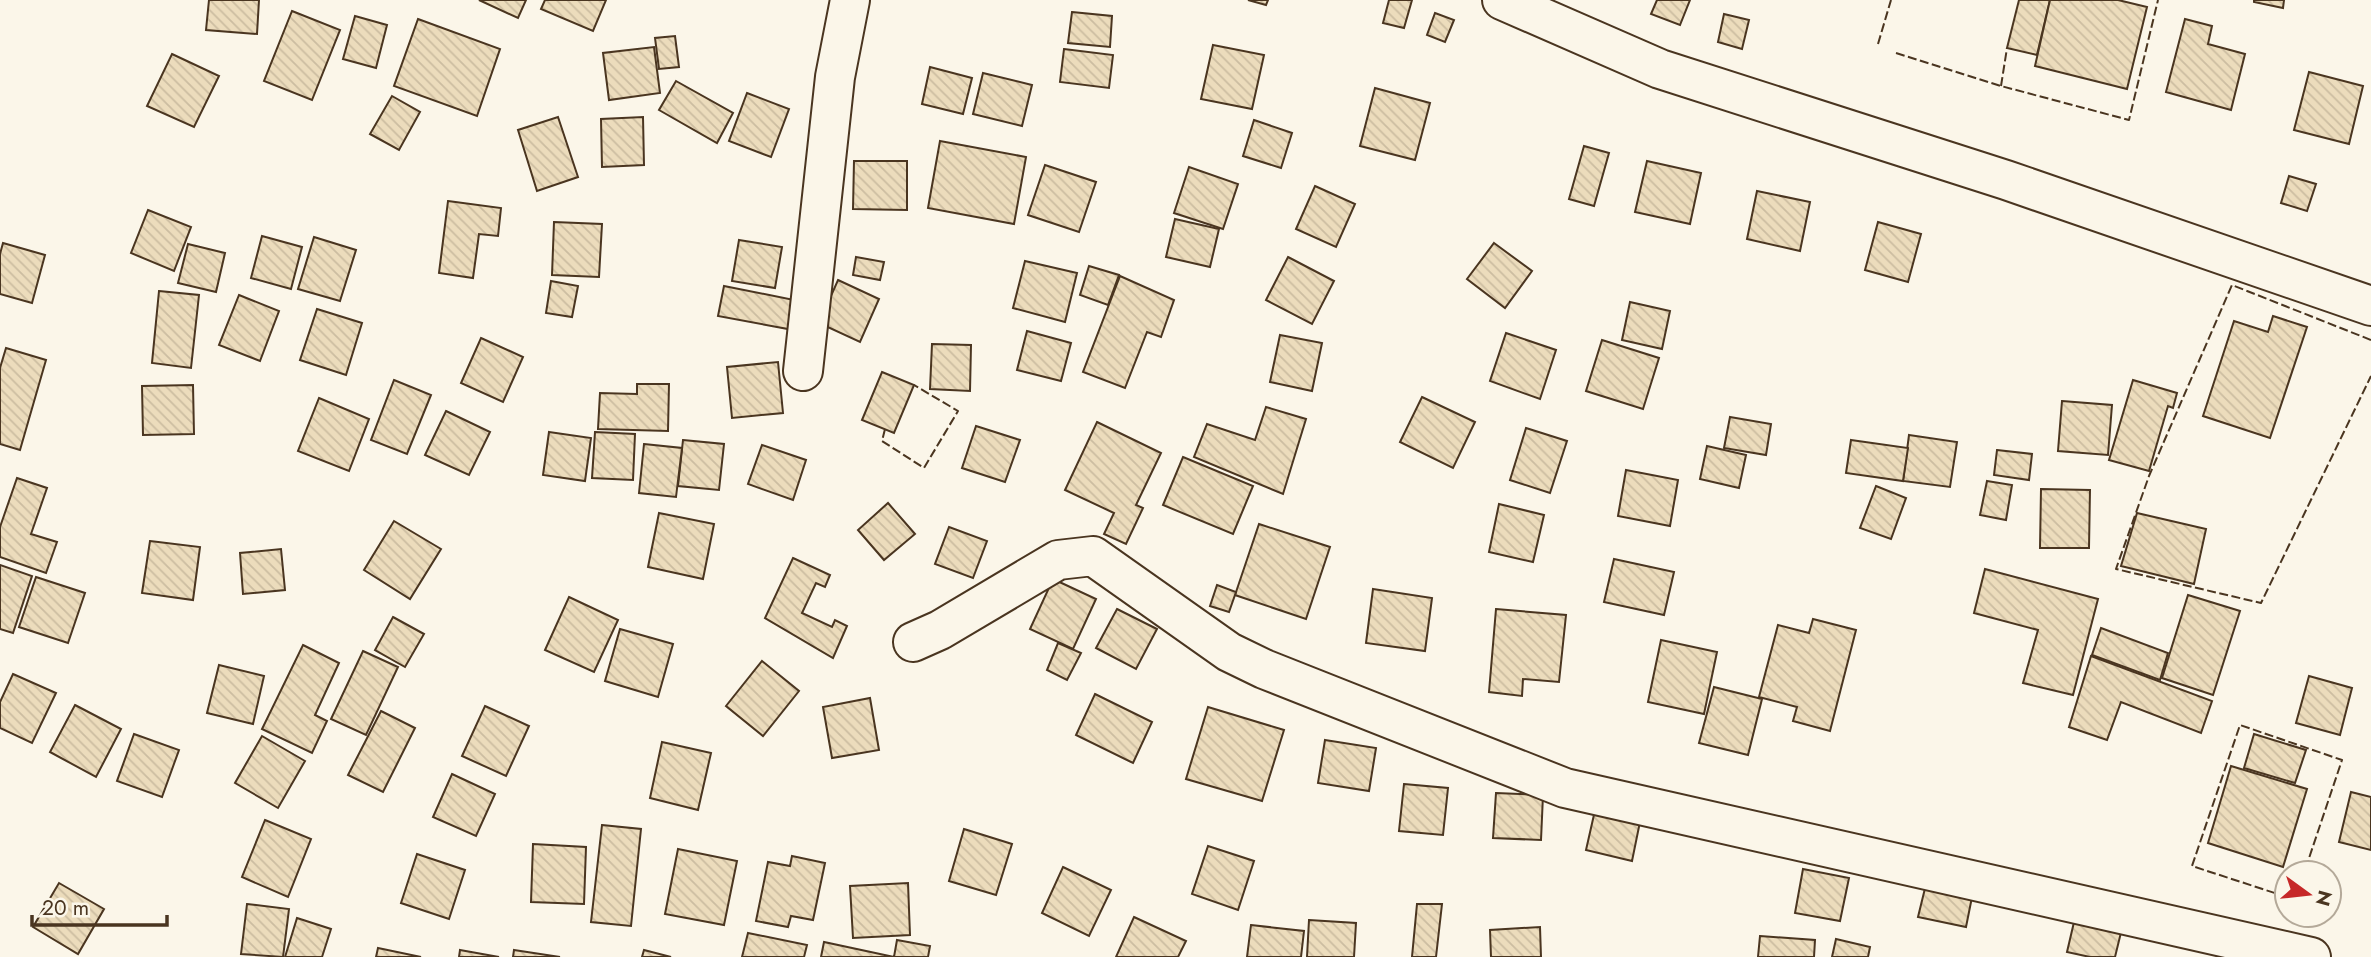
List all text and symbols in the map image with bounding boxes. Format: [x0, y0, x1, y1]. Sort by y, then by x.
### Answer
north arrow [2273, 859, 2343, 929]
scale bar [32, 884, 166, 928]
text: N [2309, 887, 2339, 909]
text: 20 m [42, 893, 89, 923]

